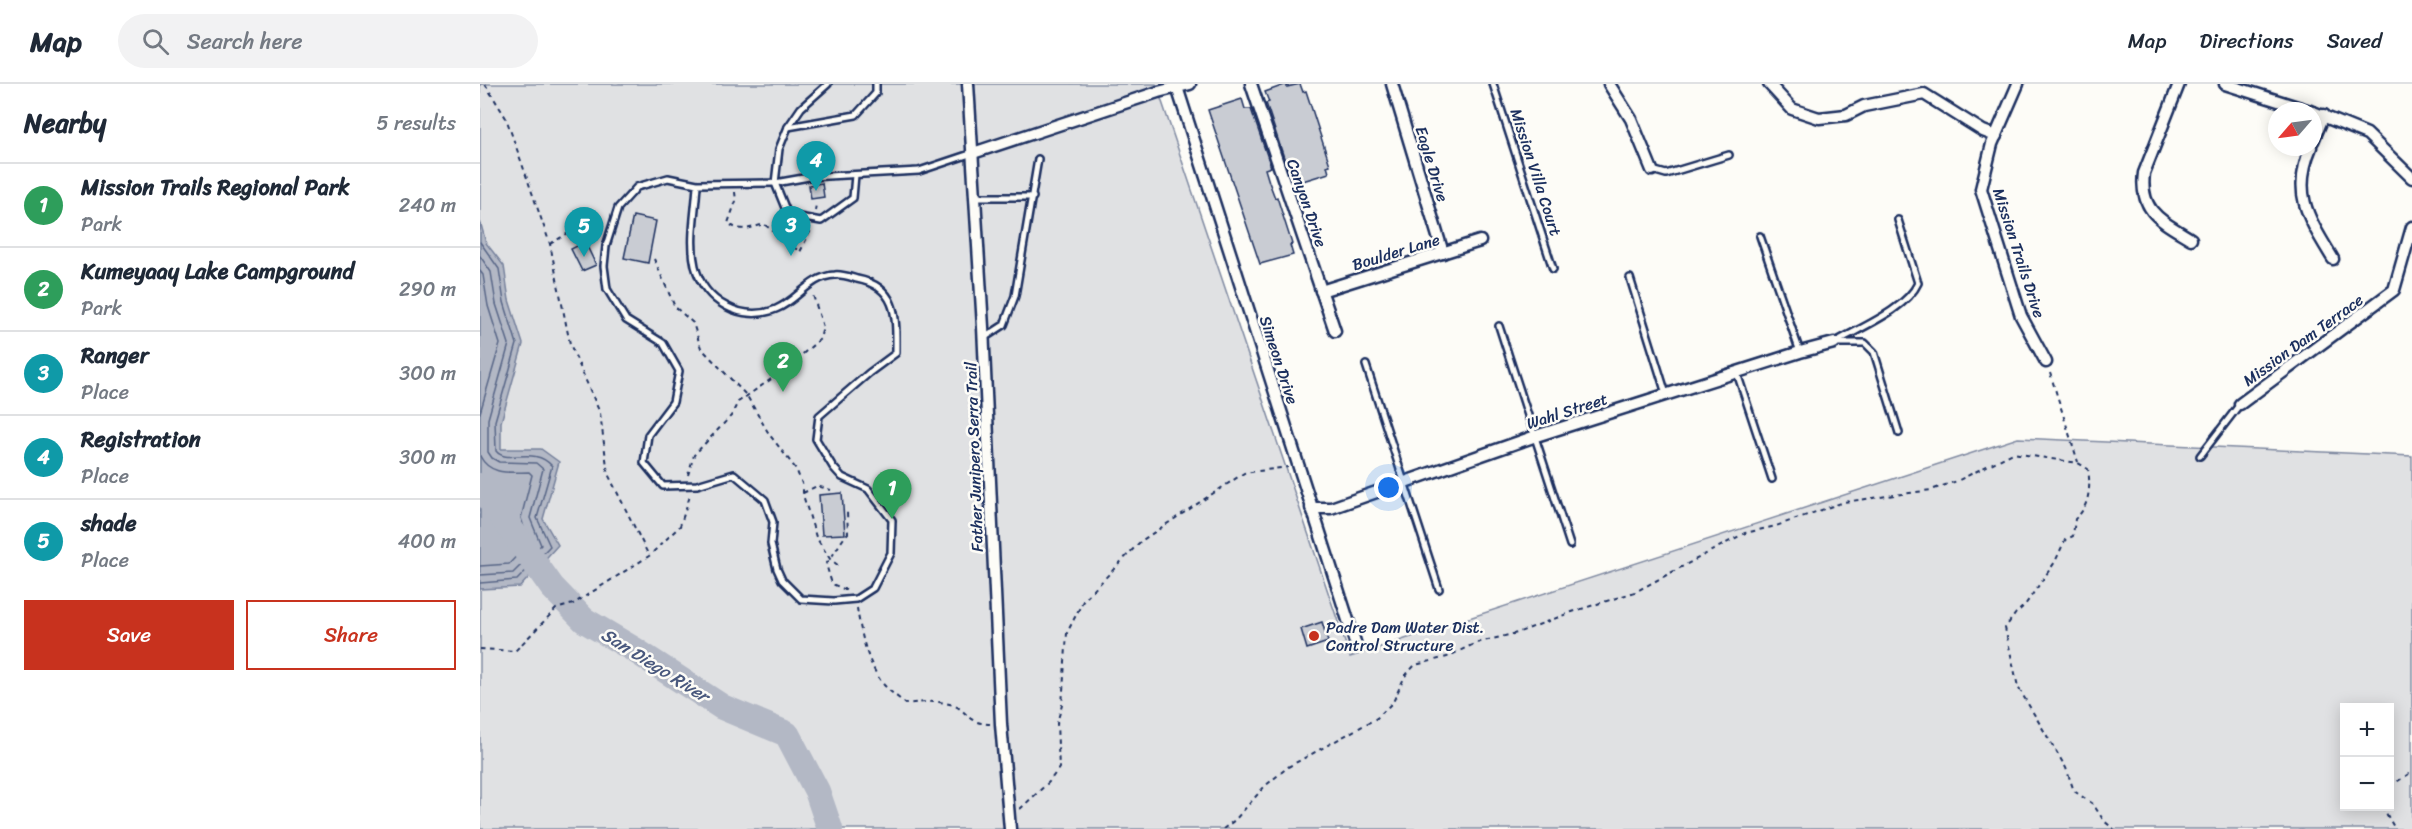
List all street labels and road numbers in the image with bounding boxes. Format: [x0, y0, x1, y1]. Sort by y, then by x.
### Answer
street label: Mission Villa Court [1502, 104, 1570, 240]
street label: Eagle Drive [1407, 122, 1457, 206]
street label: Canyon Drive [1278, 155, 1336, 251]
street label: Mission Trails Drive [1984, 184, 2054, 322]
street label: Boulder Lane [1348, 225, 1444, 279]
street label: Mission Dam Terrace [2236, 286, 2370, 394]
street label: Simeon Drive [1251, 312, 1307, 408]
street label: Father Junipero Serra Trail [956, 361, 992, 553]
street label: Wahl Street [1523, 384, 1611, 438]

